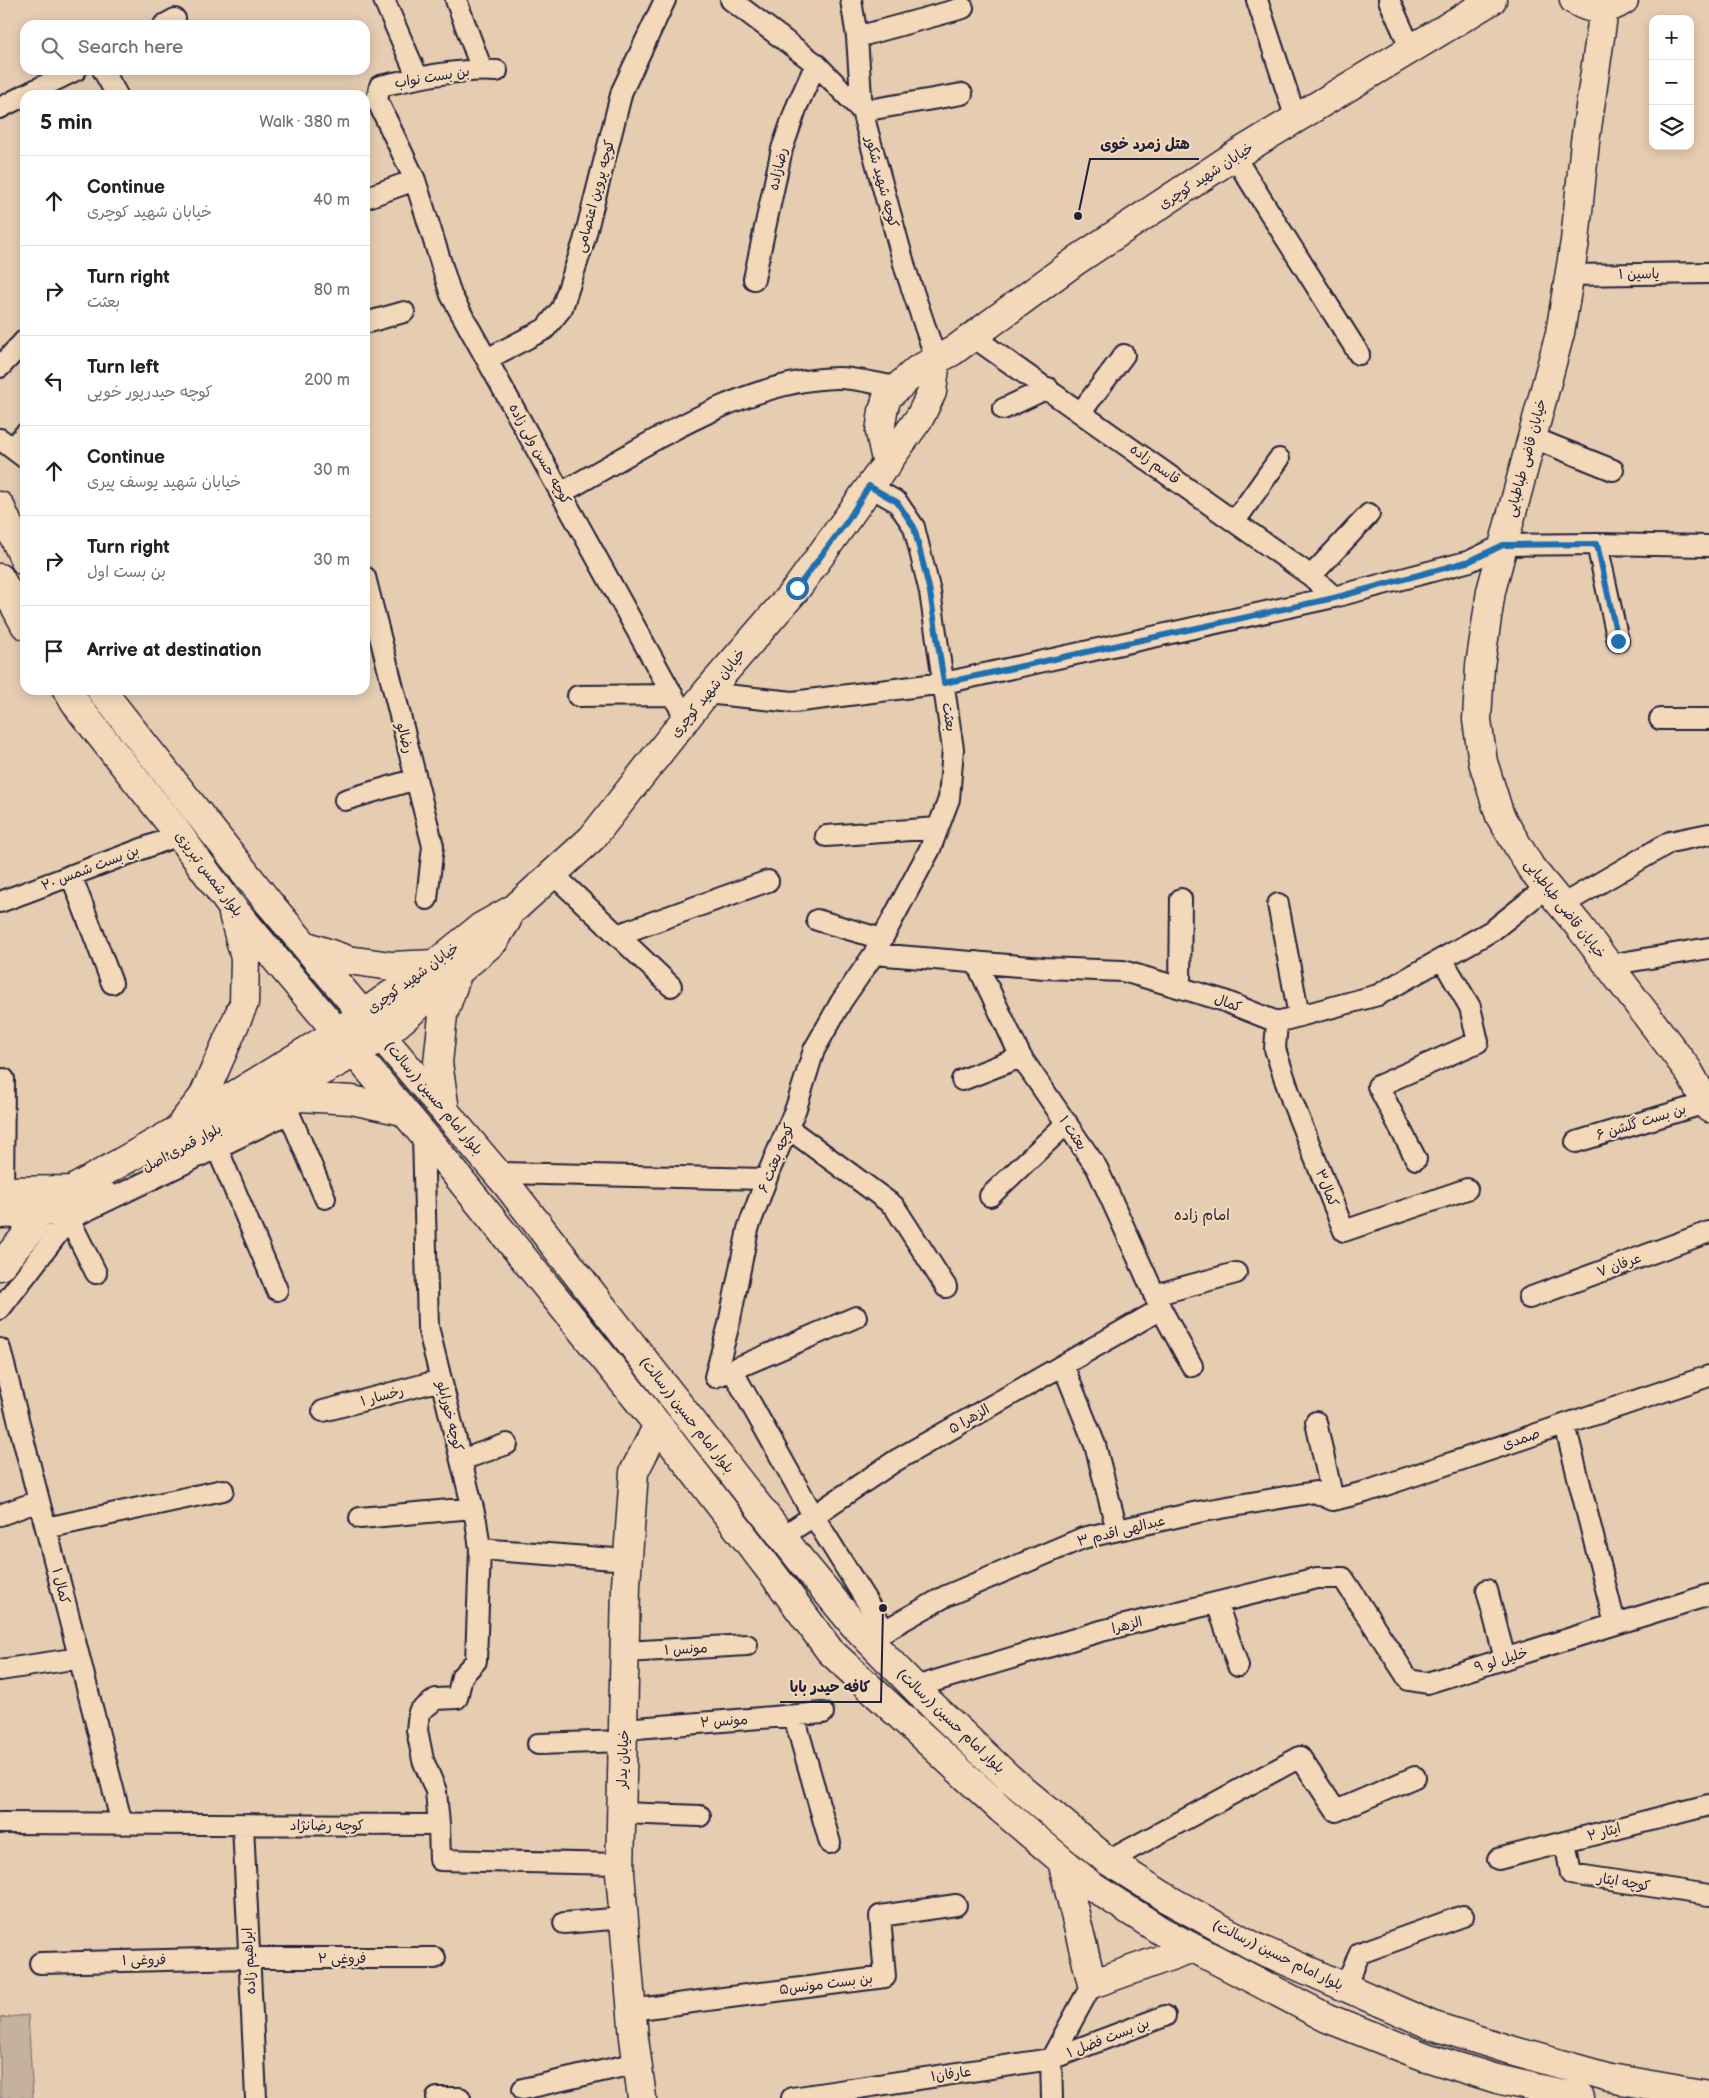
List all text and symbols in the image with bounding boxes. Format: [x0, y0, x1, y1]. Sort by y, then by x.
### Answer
map controls [1649, 15, 1694, 150]
button: + [1649, 15, 1694, 60]
search box [20, 20, 370, 75]
icon: search [38, 34, 66, 62]
text: Search here [78, 36, 183, 59]
button: − [1649, 60, 1694, 105]
street label: بن بست نواب [393, 63, 471, 91]
button: layers [1649, 105, 1694, 150]
text: 5 min [40, 110, 93, 135]
text: Walk · 380 m [259, 113, 350, 132]
callout: هتل زمرد خوی [1090, 129, 1199, 159]
street label: کوچه شهید شکور [860, 133, 902, 230]
text: هتل زمرد خوی [1100, 135, 1190, 154]
street label: کوچه پروین اعتصامی [572, 138, 619, 255]
street label: خیابان شهید کوچری [1156, 139, 1257, 214]
street label: رضازاده [765, 146, 791, 192]
text: Continue [87, 176, 165, 199]
icon: ahead [40, 187, 68, 215]
text: 40 m [313, 191, 350, 210]
text: خیابان شهید کوچری [87, 203, 212, 222]
street label: یاسین ۱ [1618, 265, 1660, 283]
text: Turn right [87, 266, 170, 289]
icon: right [40, 277, 68, 305]
text: 80 m [314, 281, 350, 300]
text: بعثت [87, 293, 120, 312]
text: Turn left [87, 356, 159, 379]
icon: left [40, 367, 68, 395]
text: 200 m [304, 371, 350, 390]
text: کوچه حیدرپور خویی [87, 383, 213, 402]
street label: خیابان قاضی طباطبایی [1502, 397, 1550, 519]
street label: کوچه حسن ولی زاده [504, 400, 575, 508]
street label: قاسم زاده [1126, 440, 1183, 489]
text: Continue [87, 446, 165, 469]
icon: ahead [40, 457, 68, 485]
text: 30 m [313, 461, 350, 480]
text: خیابان شهید یوسف پیری [87, 473, 241, 492]
text: Turn right [87, 536, 170, 559]
icon: right [40, 547, 68, 575]
text: 30 m [313, 551, 350, 570]
text: بن بست اول [87, 563, 166, 582]
route start [786, 577, 809, 600]
route end [1607, 630, 1630, 653]
icon: arrive [40, 637, 68, 665]
text: Arrive at destination [87, 639, 262, 662]
street label: خیابان شهید کوچری [667, 645, 750, 741]
street label: بعثت [939, 701, 959, 733]
street label: رضالو [392, 720, 417, 756]
street label: بلوار شمس تبریزی [171, 828, 247, 920]
street label: بن بست شمس ۲۰ [39, 842, 141, 894]
street label: خیابان قاضی طباطبایی [1521, 856, 1609, 962]
street label: خیابان شهید کوچری [364, 939, 463, 1018]
street label: کمال [1212, 990, 1244, 1016]
street label: بلوار امام حسین (رسالت) [380, 1038, 487, 1160]
street label: بن بست گلشن ۶ [1594, 1100, 1688, 1144]
street label: بعثت ۱ [1055, 1113, 1091, 1153]
street label: بلوار قمری اصل [139, 1120, 225, 1176]
street label: کوچه بعثت ۶ [754, 1121, 799, 1196]
street label: کمال۳ [1312, 1167, 1342, 1209]
district label: امام زاده [1174, 1206, 1230, 1226]
street label: عرفان ۷ [1595, 1249, 1643, 1281]
street label: بلوار امام حسین (رسالت) [635, 1353, 738, 1478]
street label: کوچه خورابلو [432, 1378, 467, 1453]
street label: رخسار ۱ [359, 1382, 405, 1410]
street label: الزهرا ۵ [945, 1400, 993, 1438]
street label: صمدی [1500, 1425, 1542, 1453]
street label: عبدالهی اقدم ۳ [1075, 1512, 1167, 1552]
street label: کمال ۱ [48, 1566, 74, 1606]
street label: الزهرا [1110, 1613, 1144, 1637]
street label: مونس ۱ [664, 1639, 708, 1659]
street label: خلیل لو ۹ [1472, 1644, 1530, 1677]
street label: بلوار امام حسین (رسالت) [892, 1665, 1008, 1778]
callout: کافه حیدر بابا [780, 1672, 881, 1702]
text: کافه حیدر بابا [790, 1678, 871, 1697]
street label: مونس ۲ [700, 1711, 748, 1731]
street label: خیابان یدلر [613, 1729, 633, 1790]
street label: کوچه رضانژاد [290, 1817, 364, 1835]
street label: ایثار ۲ [1585, 1819, 1623, 1845]
street label: کوچه ایثار [1595, 1869, 1652, 1896]
street label: بلوار امام حسین (رسالت) [1209, 1916, 1346, 1996]
street label: ابراهیم زاده [239, 1927, 261, 1995]
street label: فروغی ۲ [318, 1950, 366, 1967]
street label: فروغی ۱ [122, 1951, 166, 1969]
street label: بن بست مونس۵ [778, 1970, 874, 1998]
street label: بن بست فضل ۱ [1064, 2014, 1152, 2062]
street label: عارفان۱ [930, 2063, 972, 2085]

